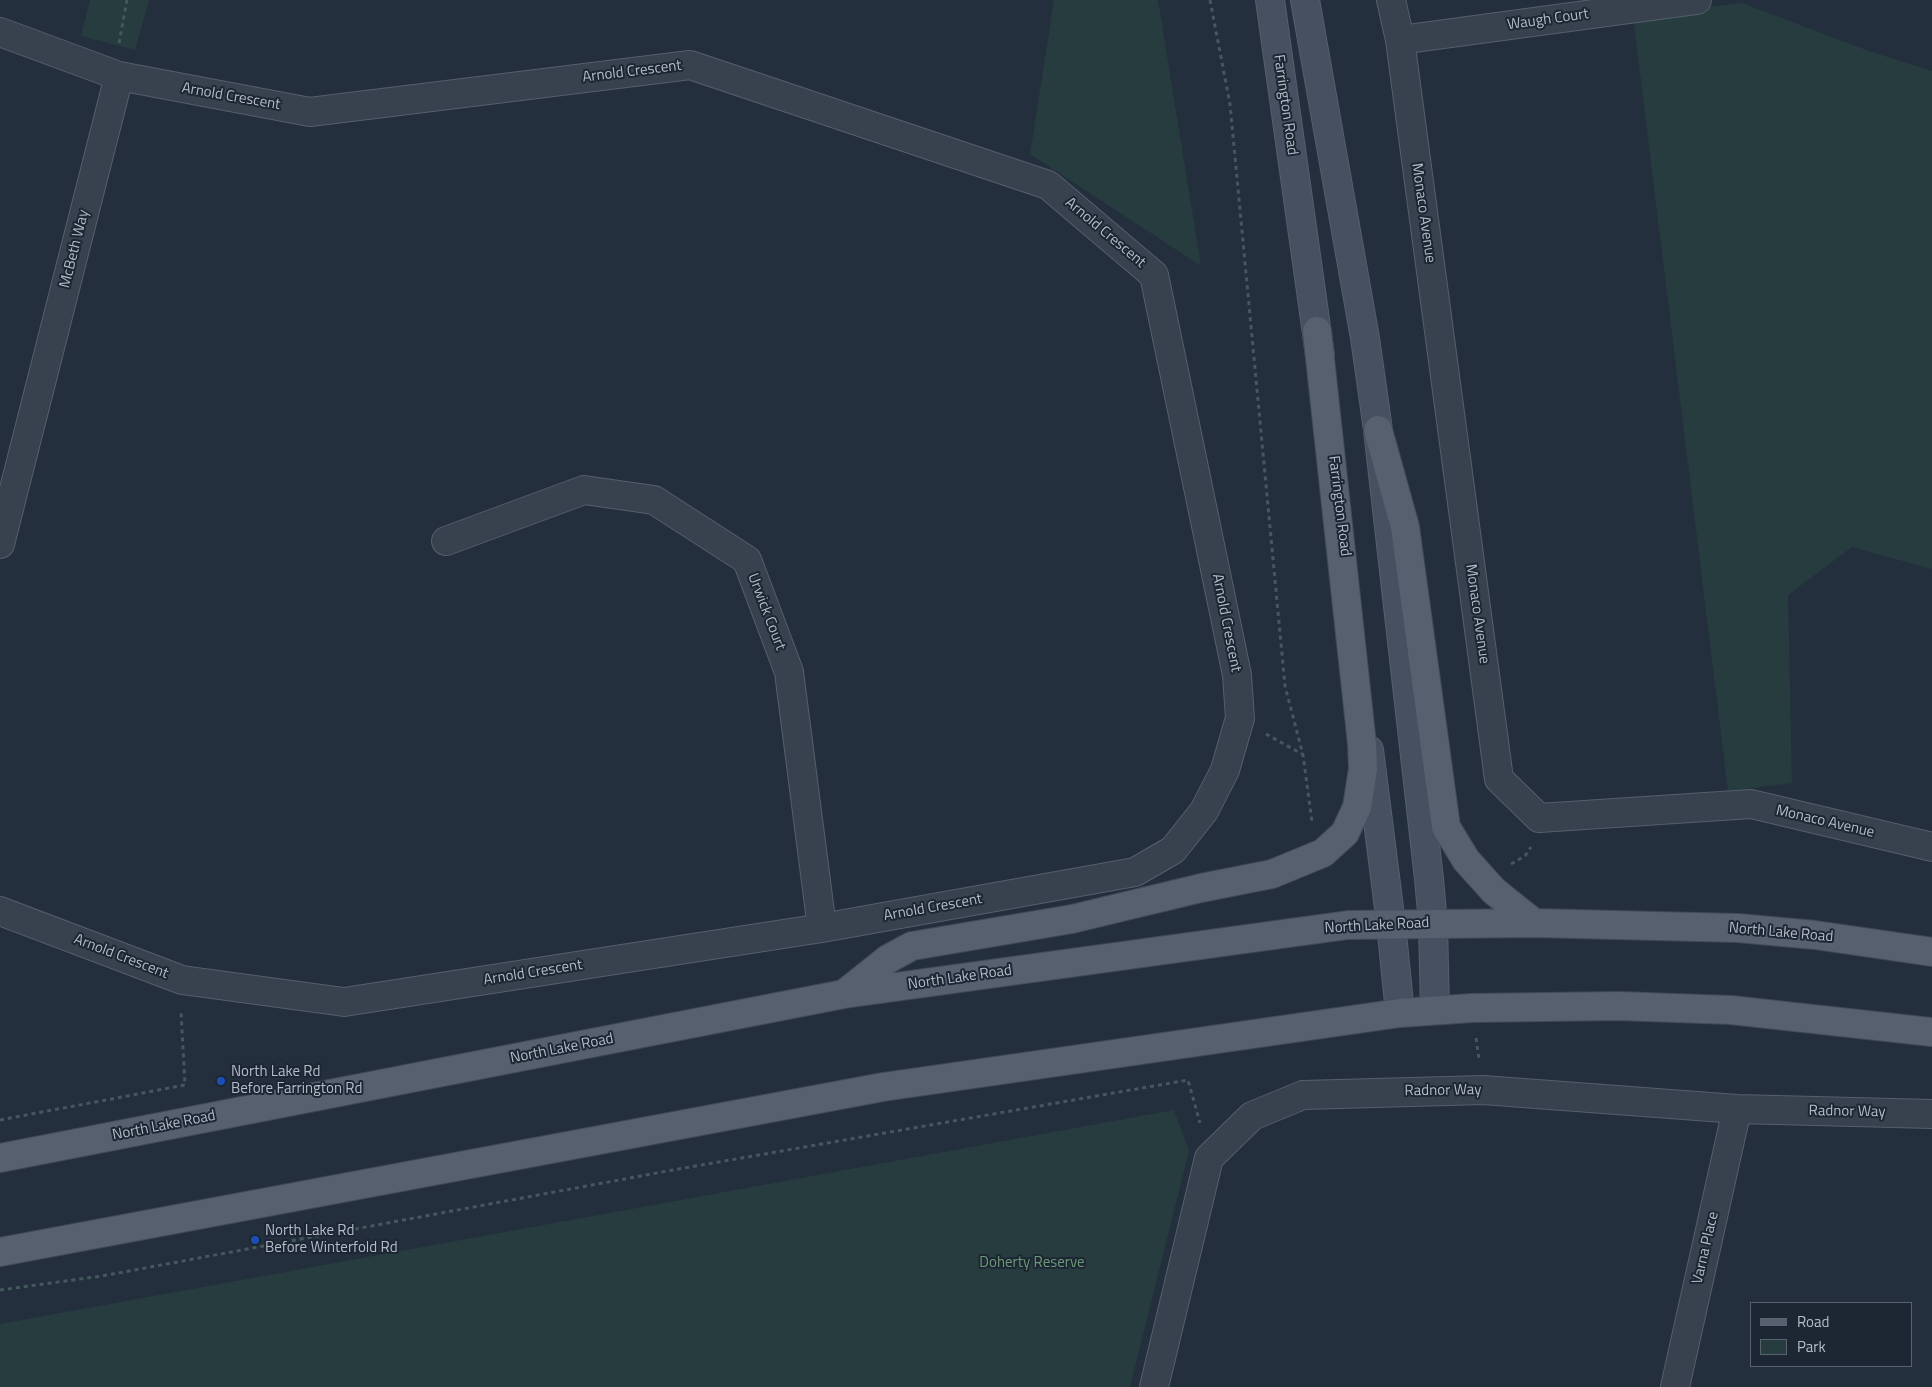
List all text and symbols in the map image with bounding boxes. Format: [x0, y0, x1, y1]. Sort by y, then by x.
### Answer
street label: Waugh Court [1506, 5, 1590, 35]
street label: Farrington Road [1269, 54, 1301, 156]
street label: Arnold Crescent [581, 57, 683, 87]
street label: Arnold Crescent [180, 79, 282, 115]
street label: Monaco Avenue [1407, 162, 1439, 264]
street label: Arnold Crescent [1061, 194, 1149, 272]
street label: McBeth Way [57, 208, 93, 290]
street label: Farrington Road [1324, 455, 1354, 557]
street label: Monaco Avenue [1461, 563, 1493, 665]
street label: Urwick Court [743, 571, 789, 653]
street label: Arnold Crescent [1208, 572, 1244, 674]
street label: Monaco Avenue [1774, 802, 1876, 842]
street label: Arnold Crescent [882, 890, 984, 926]
street label: North Lake Road [1324, 914, 1430, 938]
street label: North Lake Road [1728, 919, 1834, 947]
street label: Arnold Crescent [71, 931, 171, 983]
street label: Arnold Crescent [482, 956, 584, 990]
street label: North Lake Road [907, 962, 1013, 994]
street label: North Lake Road [509, 1030, 615, 1068]
place label: North Lake Rd Before Farrington Rd [231, 1063, 362, 1098]
marker: North Lake Rd Before Farrington Rd [215, 1075, 227, 1087]
street label: Radnor Way [1404, 1081, 1482, 1101]
street label: Radnor Way [1808, 1102, 1886, 1122]
street label: North Lake Road [111, 1107, 217, 1145]
street label: Varna Place [1689, 1210, 1723, 1286]
place label: North Lake Rd Before Winterfold Rd [265, 1222, 398, 1257]
marker: North Lake Rd Before Winterfold Rd [249, 1234, 261, 1246]
park label: Doherty Reserve [979, 1254, 1085, 1272]
legend [1750, 1302, 1912, 1367]
text: Road [1797, 1310, 1829, 1333]
text: Park [1797, 1335, 1826, 1358]

